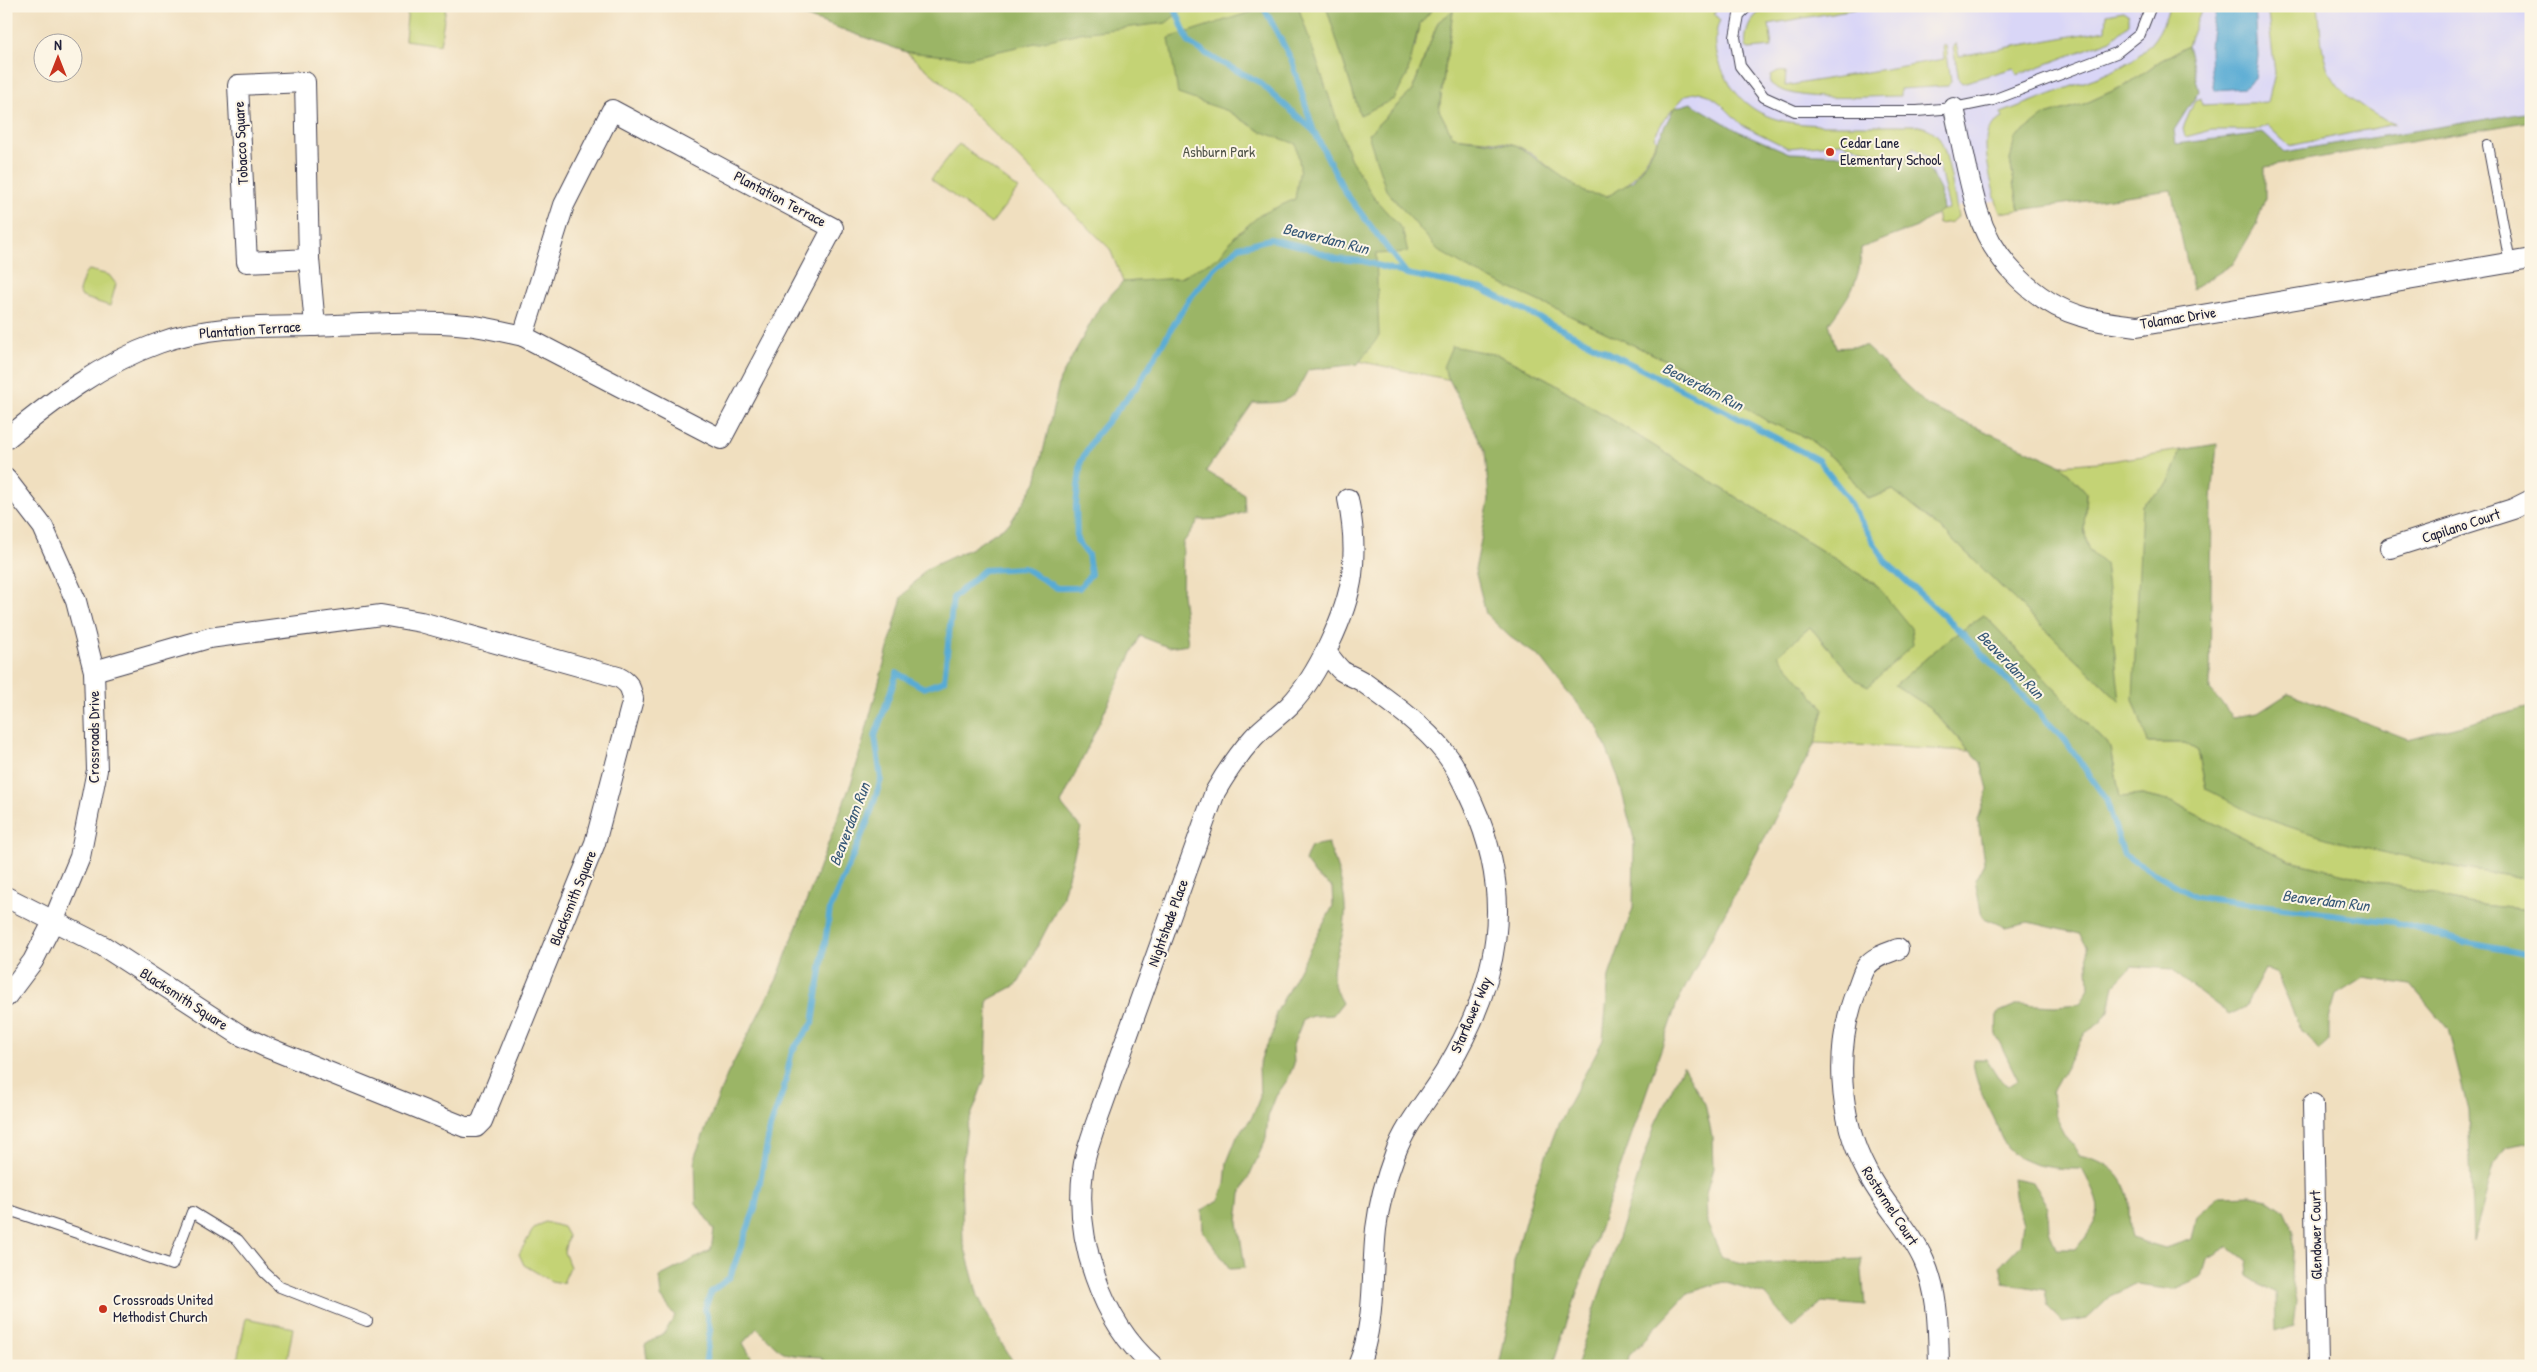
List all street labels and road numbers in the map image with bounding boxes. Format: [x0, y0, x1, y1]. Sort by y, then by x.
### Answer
street label: Tobacco Square [228, 101, 253, 185]
street label: Plantation Terrace [730, 165, 830, 232]
street label: Tolamac Drive [2138, 301, 2217, 334]
street label: Plantation Terrace [198, 315, 302, 344]
street label: Capilano Court [2419, 503, 2504, 548]
street label: Crossroads Drive [83, 691, 104, 783]
street label: Blacksmith Square [544, 847, 601, 949]
street label: Nightshade Place [1142, 876, 1193, 969]
street label: Blacksmith Square [136, 962, 232, 1035]
street label: Starflower Way [1445, 973, 1496, 1056]
street label: Rostormel Court [1857, 1162, 1924, 1250]
street label: Glendower Court [2304, 1189, 2327, 1280]

